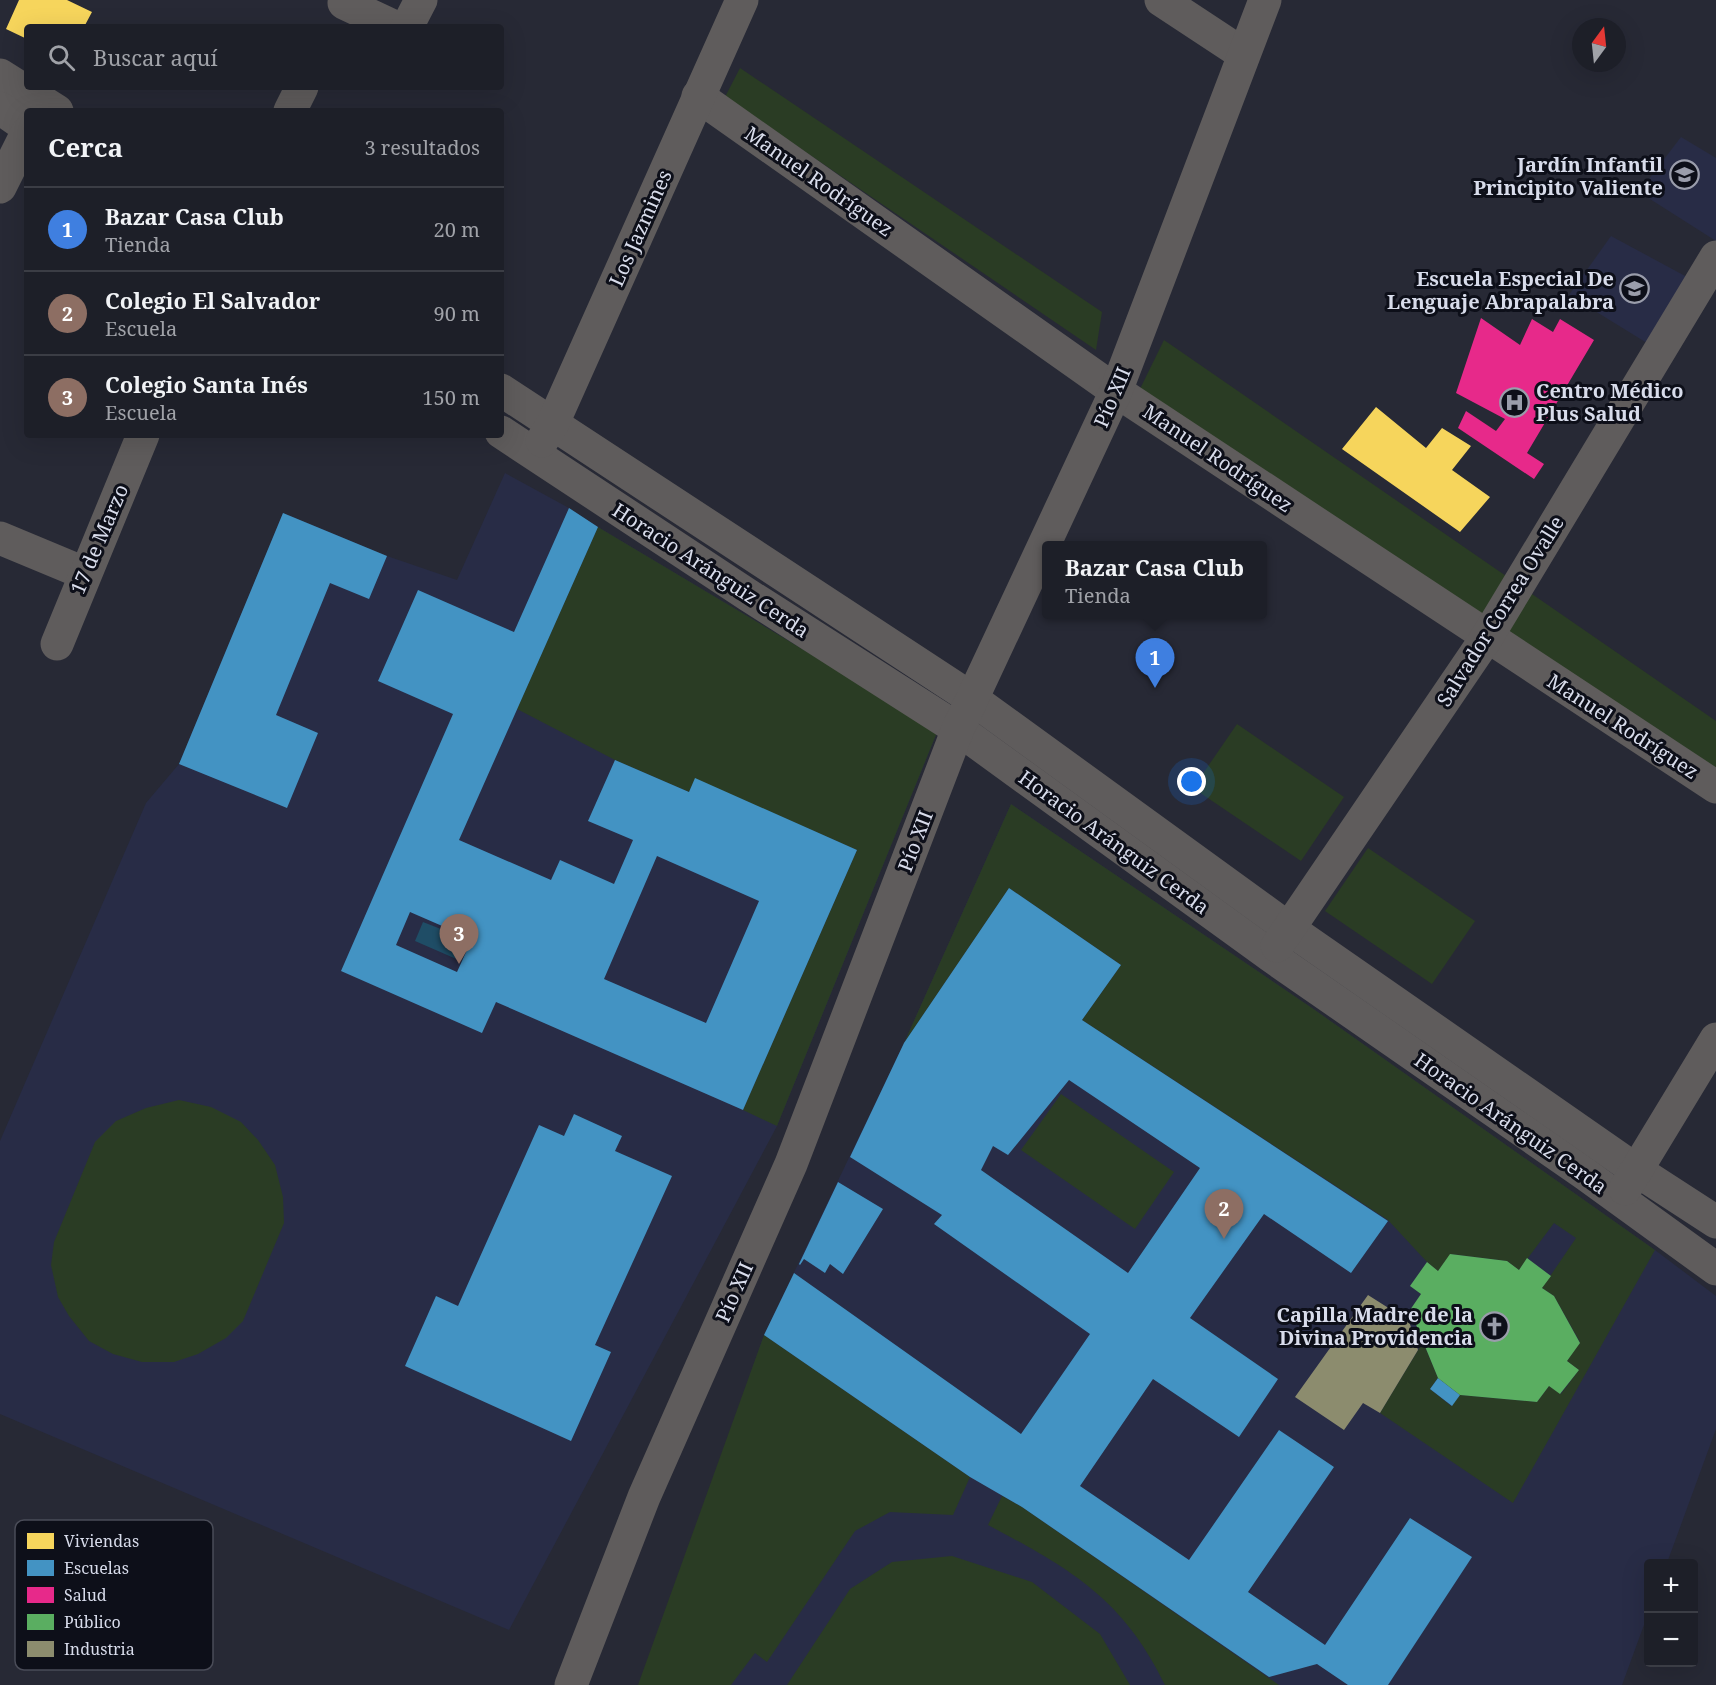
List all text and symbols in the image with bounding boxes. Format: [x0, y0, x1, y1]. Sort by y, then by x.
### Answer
north arrow [1572, 18, 1626, 72]
search box [24, 24, 504, 90]
icon: search [45, 41, 78, 74]
text: Buscar aquí [93, 42, 217, 72]
street label: Manuel Rodríguez [740, 120, 898, 242]
text: Cerca [48, 129, 123, 165]
text: 3 resultados [364, 134, 480, 161]
place label: Jardín Infantil Principito Valiente [1473, 151, 1663, 201]
school or university icon: Jardín Infantil Principito Valiente [1668, 159, 1700, 191]
street label: Los Jazmines [602, 166, 678, 290]
text: Bazar Casa Club [105, 201, 284, 231]
text: 1 [62, 216, 73, 243]
text: 20 m [434, 216, 480, 243]
text: Tienda [105, 231, 171, 258]
place label: Escuela Especial De Lenguaje Abrapalabra [1387, 265, 1614, 315]
school or university icon: Escuela Especial De Lenguaje Abrapalabra [1619, 273, 1651, 305]
text: Colegio El Salvador [105, 285, 320, 315]
text: 2 [62, 300, 73, 327]
text: 90 m [434, 300, 480, 327]
text: Escuela [105, 315, 177, 342]
street label: Pío XII [1087, 363, 1137, 431]
text: Colegio Santa Inés [105, 369, 308, 399]
place label: Centro Médico Plus Salud [1536, 377, 1684, 427]
text: 3 [62, 384, 73, 411]
text: 150 m [422, 384, 480, 411]
hospital icon: Centro Médico Plus Salud [1499, 386, 1531, 418]
street label: Manuel Rodríguez [1138, 398, 1298, 518]
text: Escuela [105, 399, 177, 426]
street label: 17 de Marzo [64, 480, 134, 598]
street label: Horacio Aránguiz Cerda [608, 496, 814, 644]
street label: Salvador Correa Ovalle [1430, 510, 1570, 712]
popup [1042, 541, 1267, 619]
text: Bazar Casa Club [1065, 552, 1244, 582]
text: Tienda [1065, 582, 1131, 609]
pin: 1 [1136, 638, 1174, 688]
street label: Manuel Rodríguez [1542, 667, 1704, 785]
street label: Horacio Aránguiz Cerda [1013, 764, 1215, 920]
your location [1177, 767, 1206, 796]
street label: Pío XII [891, 807, 939, 875]
pin: 3 [440, 914, 478, 964]
street label: Horacio Aránguiz Cerda [1409, 1046, 1613, 1200]
pin: 2 [1204, 1190, 1244, 1239]
street label: Pío XII [709, 1258, 759, 1326]
place label: Capilla Madre de la Divina Providencia [1277, 1301, 1473, 1351]
church icon: Capilla Madre de la Divina Providencia [1478, 1310, 1510, 1342]
legend [15, 1520, 213, 1670]
text: Viviendas [64, 1530, 139, 1552]
text: Escuelas [64, 1557, 129, 1579]
map controls [1644, 1559, 1698, 1667]
button: + [1644, 1559, 1698, 1613]
text: Salud [64, 1584, 107, 1606]
text: Público [64, 1611, 121, 1633]
button: − [1644, 1613, 1698, 1667]
text: Industria [64, 1638, 135, 1660]

